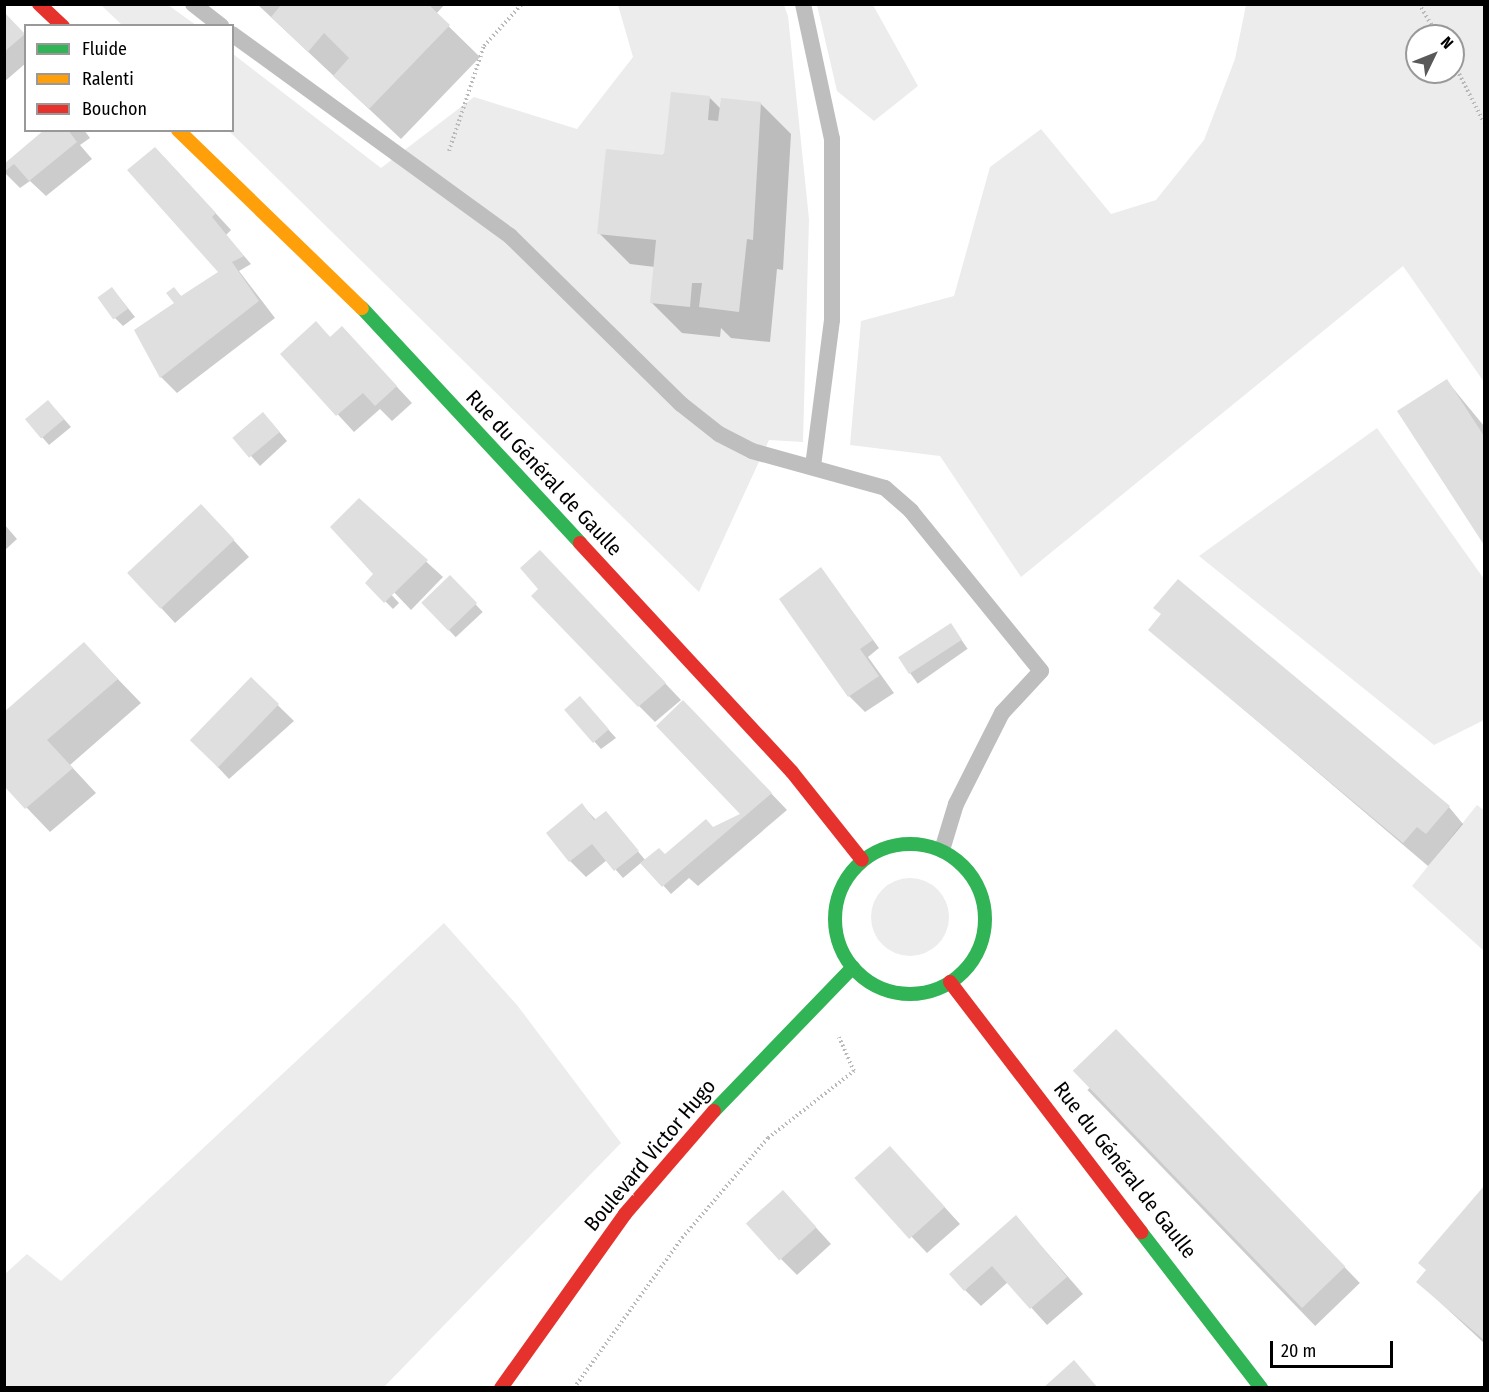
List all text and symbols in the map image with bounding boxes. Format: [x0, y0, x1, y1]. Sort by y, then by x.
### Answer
legend [24, 24, 234, 132]
north arrow [1405, 24, 1465, 84]
text: N [1437, 33, 1457, 53]
text: Fluide [82, 38, 127, 60]
text: Ralenti [82, 68, 134, 90]
text: Bouchon [82, 98, 147, 120]
street label: Rue du Général de Gaulle [461, 385, 627, 561]
street label: Boulevard Victor Hugo [579, 1074, 721, 1236]
street label: Rue du Général de Gaulle [1048, 1077, 1202, 1263]
scale bar [1273, 1329, 1396, 1367]
text: 20 m [1281, 1340, 1316, 1362]

